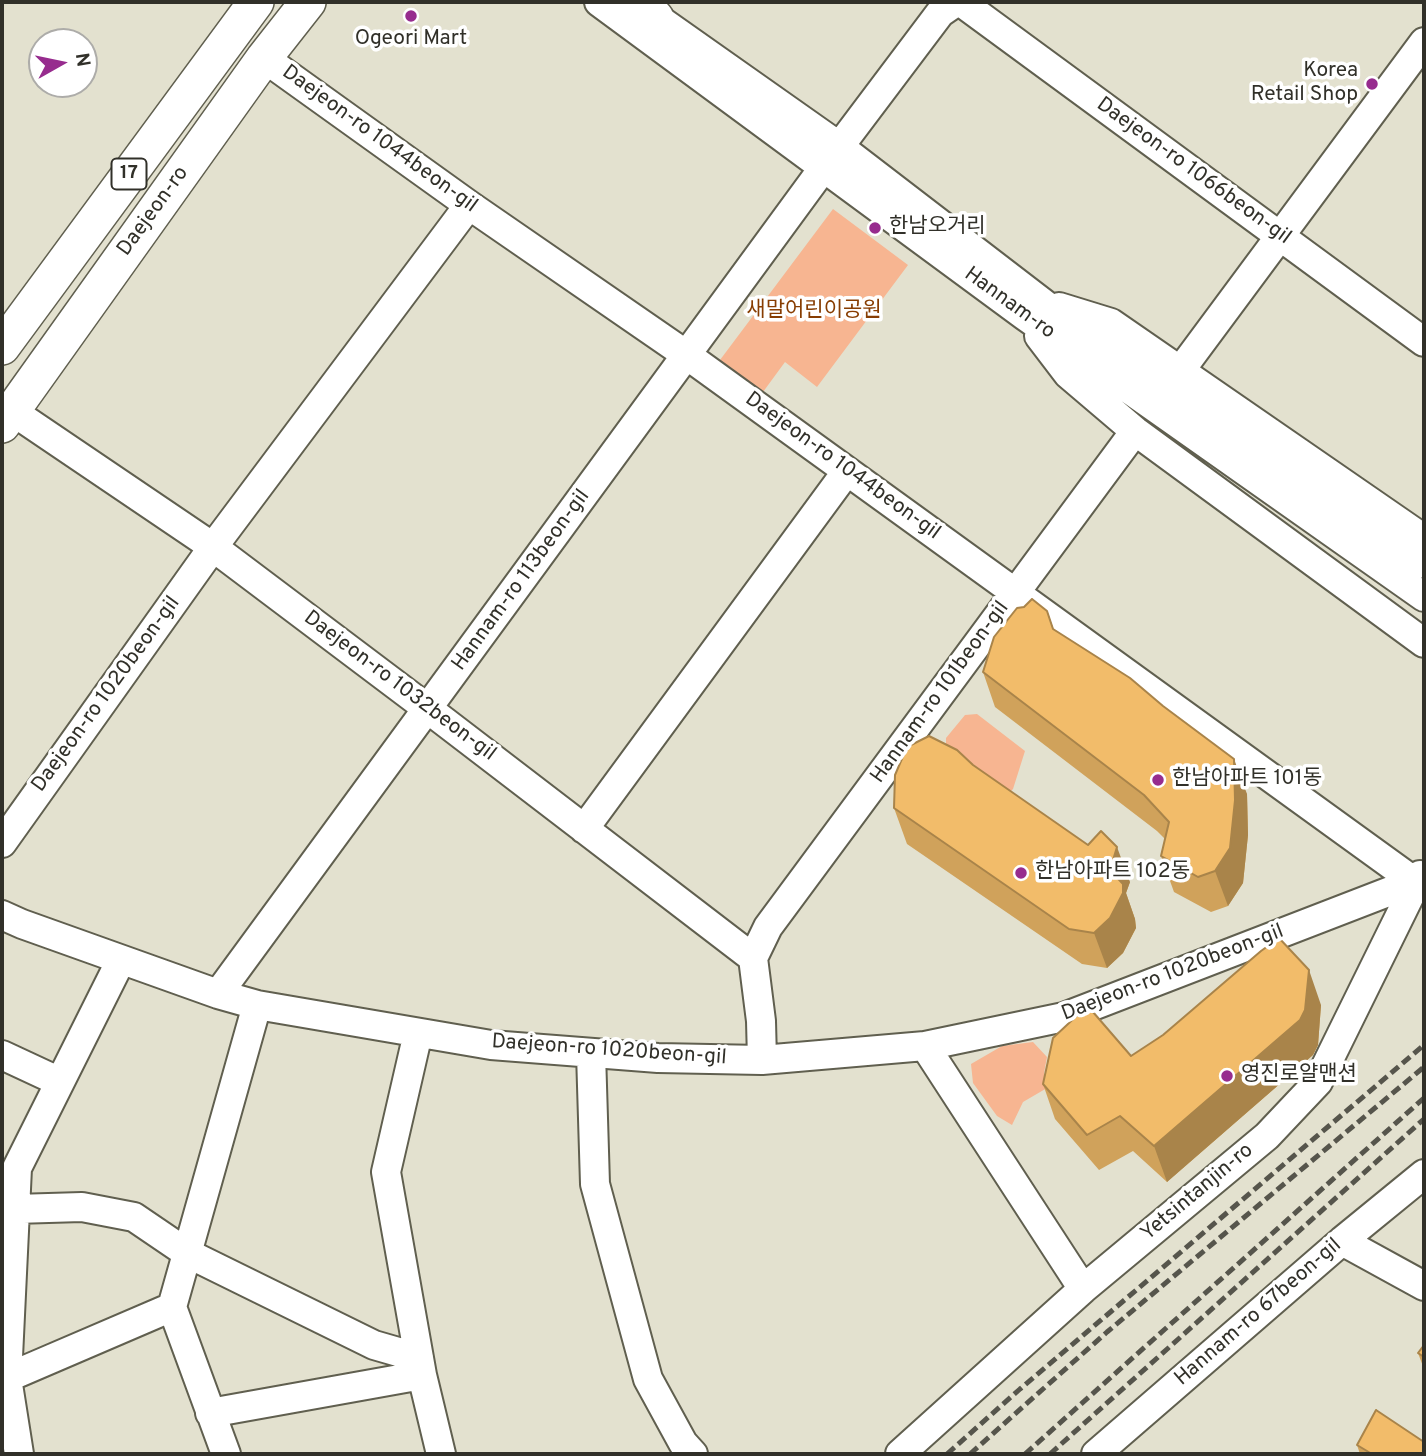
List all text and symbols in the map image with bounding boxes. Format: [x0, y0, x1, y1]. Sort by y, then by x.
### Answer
marker: Ogeori Mart [403, 8, 419, 24]
place label: Ogeori Mart [355, 27, 467, 53]
north arrow [28, 28, 98, 98]
text: N [69, 51, 95, 69]
place label: Korea Retail Shop [1251, 59, 1358, 109]
street label: Daejeon-ro 1044beon-gil [276, 61, 482, 219]
marker: Korea Retail Shop [1364, 76, 1380, 92]
street label: Daejeon-ro 1066beon-gil [1091, 93, 1295, 251]
road number: 17 [111, 158, 146, 190]
street label: Daejeon-ro [113, 162, 195, 262]
place label: 한남오거리 [889, 215, 986, 241]
marker: 한남오거리 [867, 220, 883, 236]
street label: Hannam-ro [959, 263, 1059, 345]
park label: 새말어린이공원 [746, 299, 882, 325]
street label: Daejeon-ro 1044beon-gil [739, 388, 945, 546]
street label: Hannam-ro 113beon-gil [448, 485, 596, 677]
street label: Daejeon-ro 1020beon-gil [28, 592, 186, 798]
street label: Hannam-ro 101beon-gil [867, 597, 1015, 789]
street label: Daejeon-ro 1032beon-gil [298, 606, 500, 768]
place label: 한남아파트 101동 [1172, 767, 1322, 793]
marker: 한남아파트 101동 [1150, 772, 1166, 788]
place label: 한남아파트 102동 [1035, 860, 1190, 886]
marker: 한남아파트 102동 [1013, 865, 1029, 881]
street label: Daejeon-ro 1020beon-gil [1058, 920, 1288, 1028]
street label: Daejeon-ro 1020beon-gil [491, 1030, 727, 1072]
place label: 영진로얄맨션 [1241, 1063, 1357, 1089]
marker: 영진로얄맨션 [1219, 1068, 1235, 1084]
street label: Yetsintanjin-ro [1137, 1139, 1259, 1247]
street label: Hannam-ro 67beon-gil [1170, 1234, 1348, 1392]

